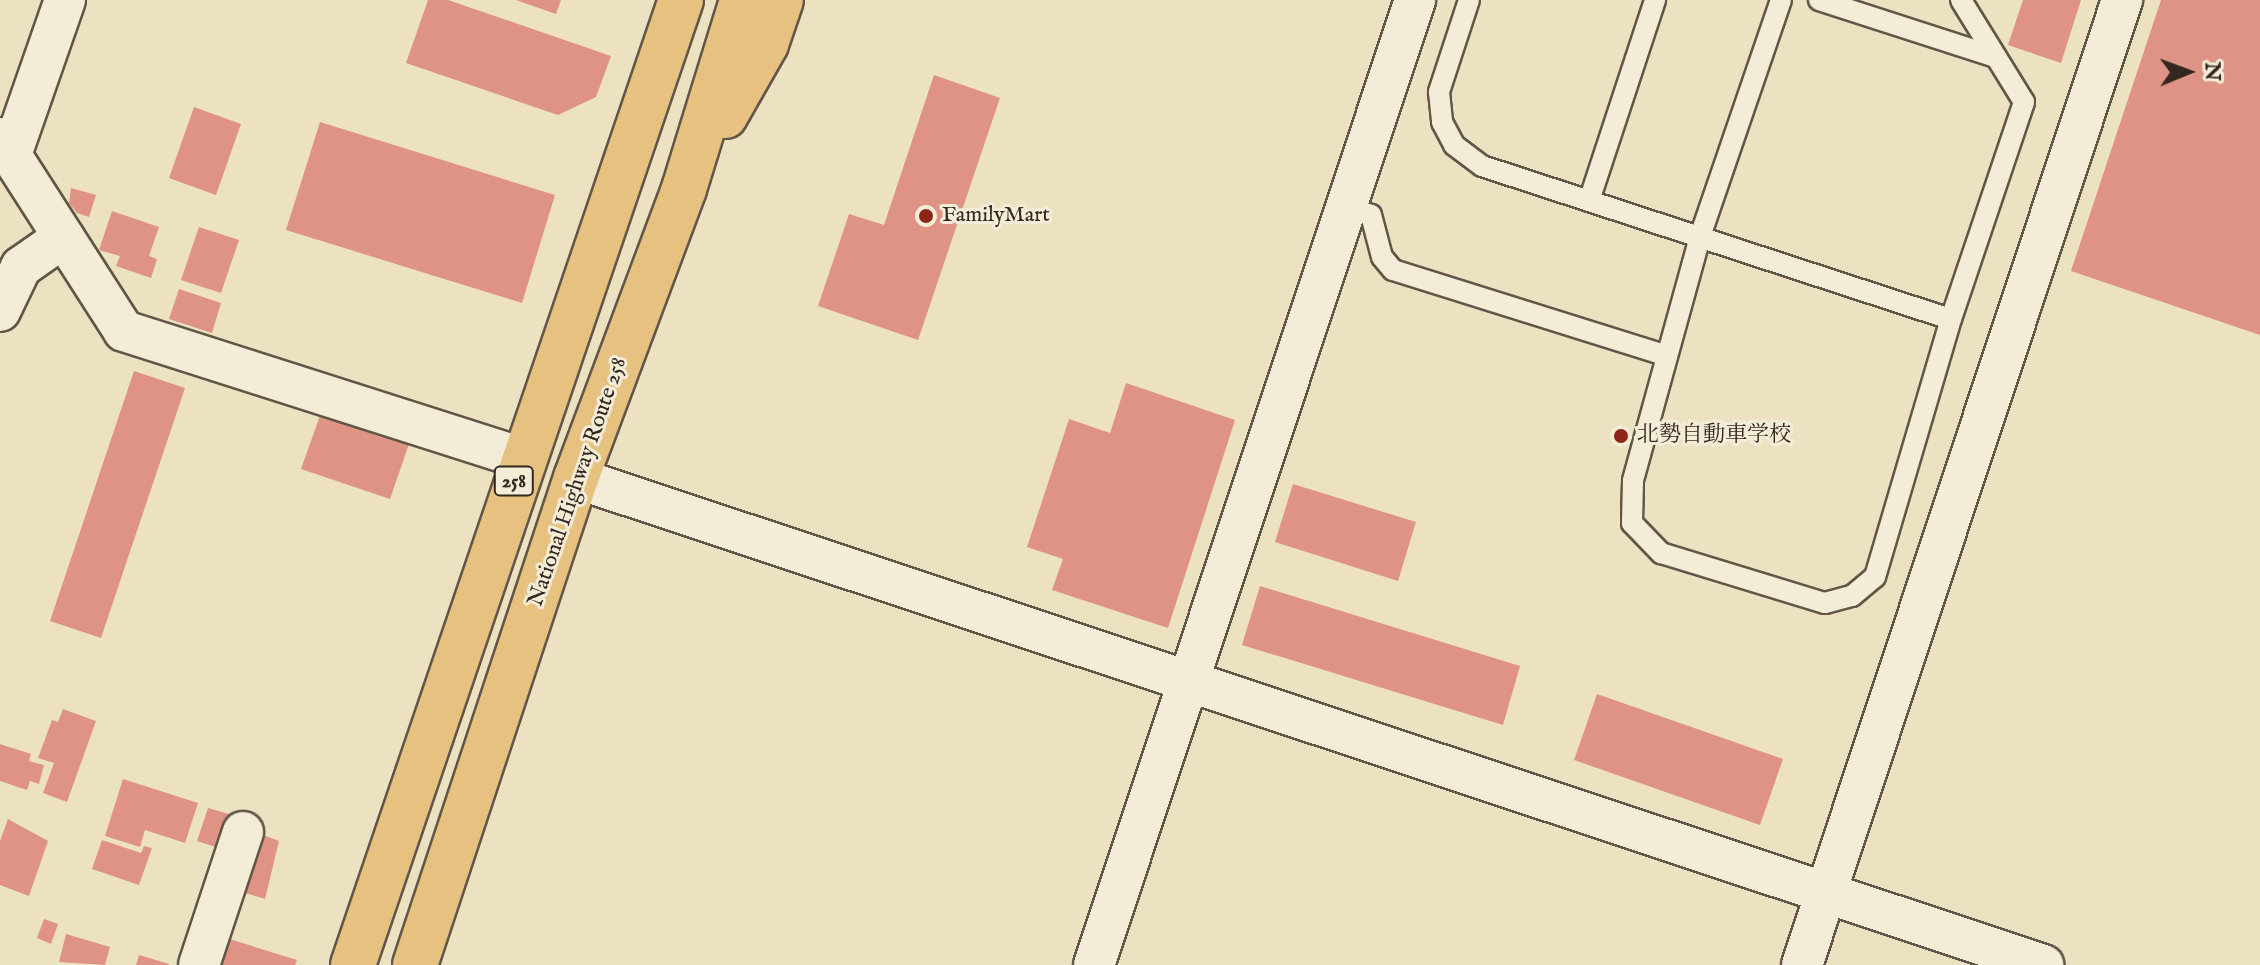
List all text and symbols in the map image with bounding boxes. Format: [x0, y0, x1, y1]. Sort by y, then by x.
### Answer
north arrow [2148, 32, 2228, 112]
text: N [2198, 62, 2226, 81]
place label: FamilyMart [942, 203, 1050, 229]
marker: FamilyMart [917, 207, 935, 225]
street label: National Highway Route 258 [523, 354, 633, 610]
place label: 北勢自動車学校 [1637, 423, 1791, 449]
marker: 北勢自動車学校 [1612, 427, 1630, 445]
road number: 258 [492, 465, 536, 497]

